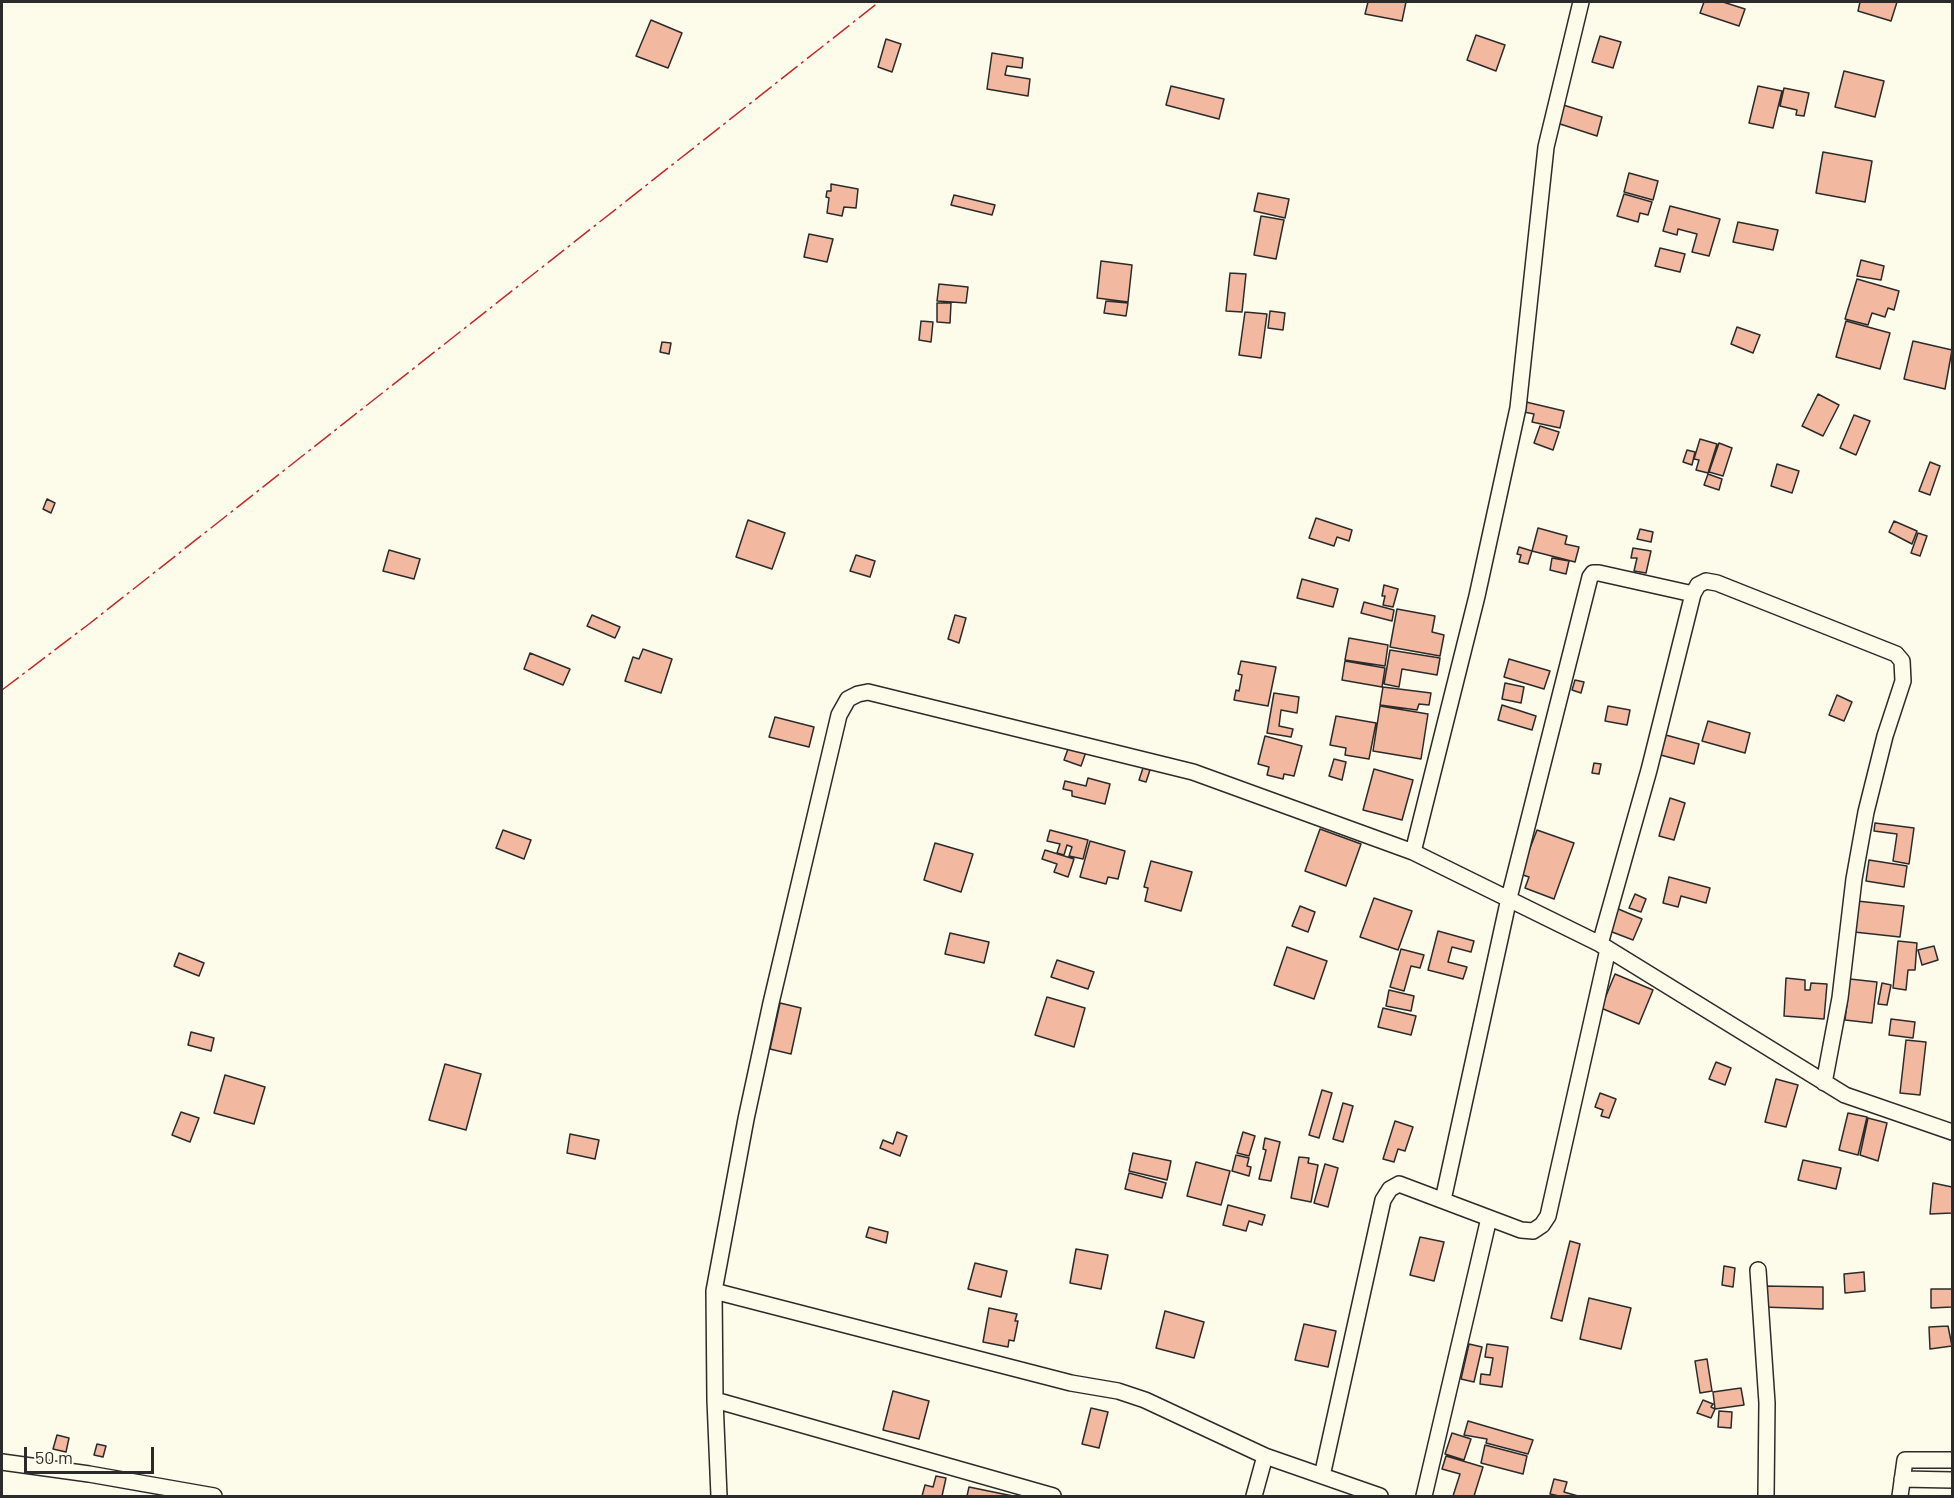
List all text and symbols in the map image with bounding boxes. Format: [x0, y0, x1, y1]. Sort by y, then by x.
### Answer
scale bar [27, 1435, 158, 1473]
text: 50 m [35, 1446, 73, 1468]

